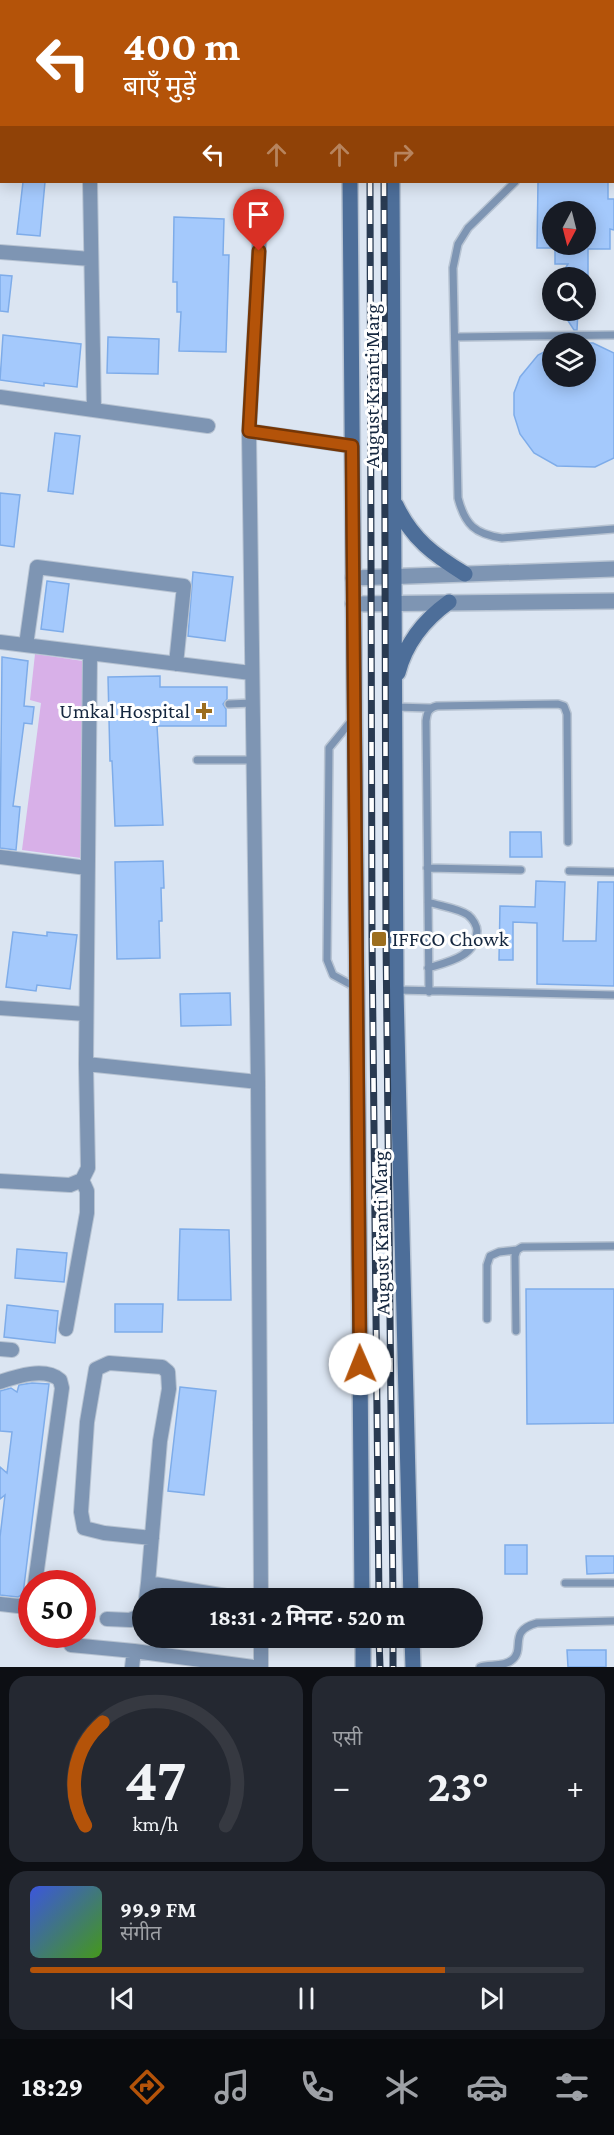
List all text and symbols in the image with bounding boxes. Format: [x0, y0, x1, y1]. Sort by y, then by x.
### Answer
text: 400 m [123, 22, 240, 69]
icon: left [24, 24, 102, 102]
text: बाएँ मुड़ें [123, 71, 196, 101]
icon: left [197, 138, 230, 171]
icon: ahead [260, 138, 293, 171]
icon: ahead [323, 138, 356, 171]
icon: right [386, 138, 419, 171]
pin [233, 189, 284, 251]
icon: arrive [242, 198, 275, 231]
north arrow [542, 201, 596, 255]
map controls [542, 201, 596, 387]
button: search [542, 267, 596, 321]
street label: August Kranti Marg [360, 304, 384, 468]
button: layers [542, 333, 596, 387]
place label: Umkal Hospital [59, 699, 190, 723]
marker: Umkal Hospital [195, 702, 213, 720]
place label: IFFCO Chowk [392, 927, 509, 951]
marker: IFFCO Chowk [370, 930, 388, 948]
street label: August Kranti Marg [368, 1151, 394, 1315]
position arrow [328, 1332, 392, 1396]
speed limit sign: 50 [18, 1570, 96, 1648]
text: 18:31 · 2 मिनट · 520 m [210, 1605, 405, 1630]
text: एसी [333, 1727, 362, 1749]
text: 47 [125, 1744, 187, 1813]
text: 23° [427, 1761, 489, 1811]
text: − [333, 1768, 350, 1805]
text: + [567, 1768, 584, 1805]
text: km/h [133, 1812, 179, 1836]
text: 99.9 FM [120, 1897, 196, 1922]
text: संगीत [120, 1922, 161, 1944]
icon: previous [106, 1982, 139, 2015]
icon: pause [290, 1982, 323, 2015]
icon: next [475, 1982, 508, 2015]
icon: directions [126, 2066, 168, 2108]
icon: music [211, 2066, 253, 2108]
icon: phone [296, 2066, 338, 2108]
icon: climate [381, 2066, 423, 2108]
icon: car [466, 2066, 508, 2108]
icon: filters [551, 2066, 593, 2108]
text: 18:29 [21, 2072, 83, 2102]

